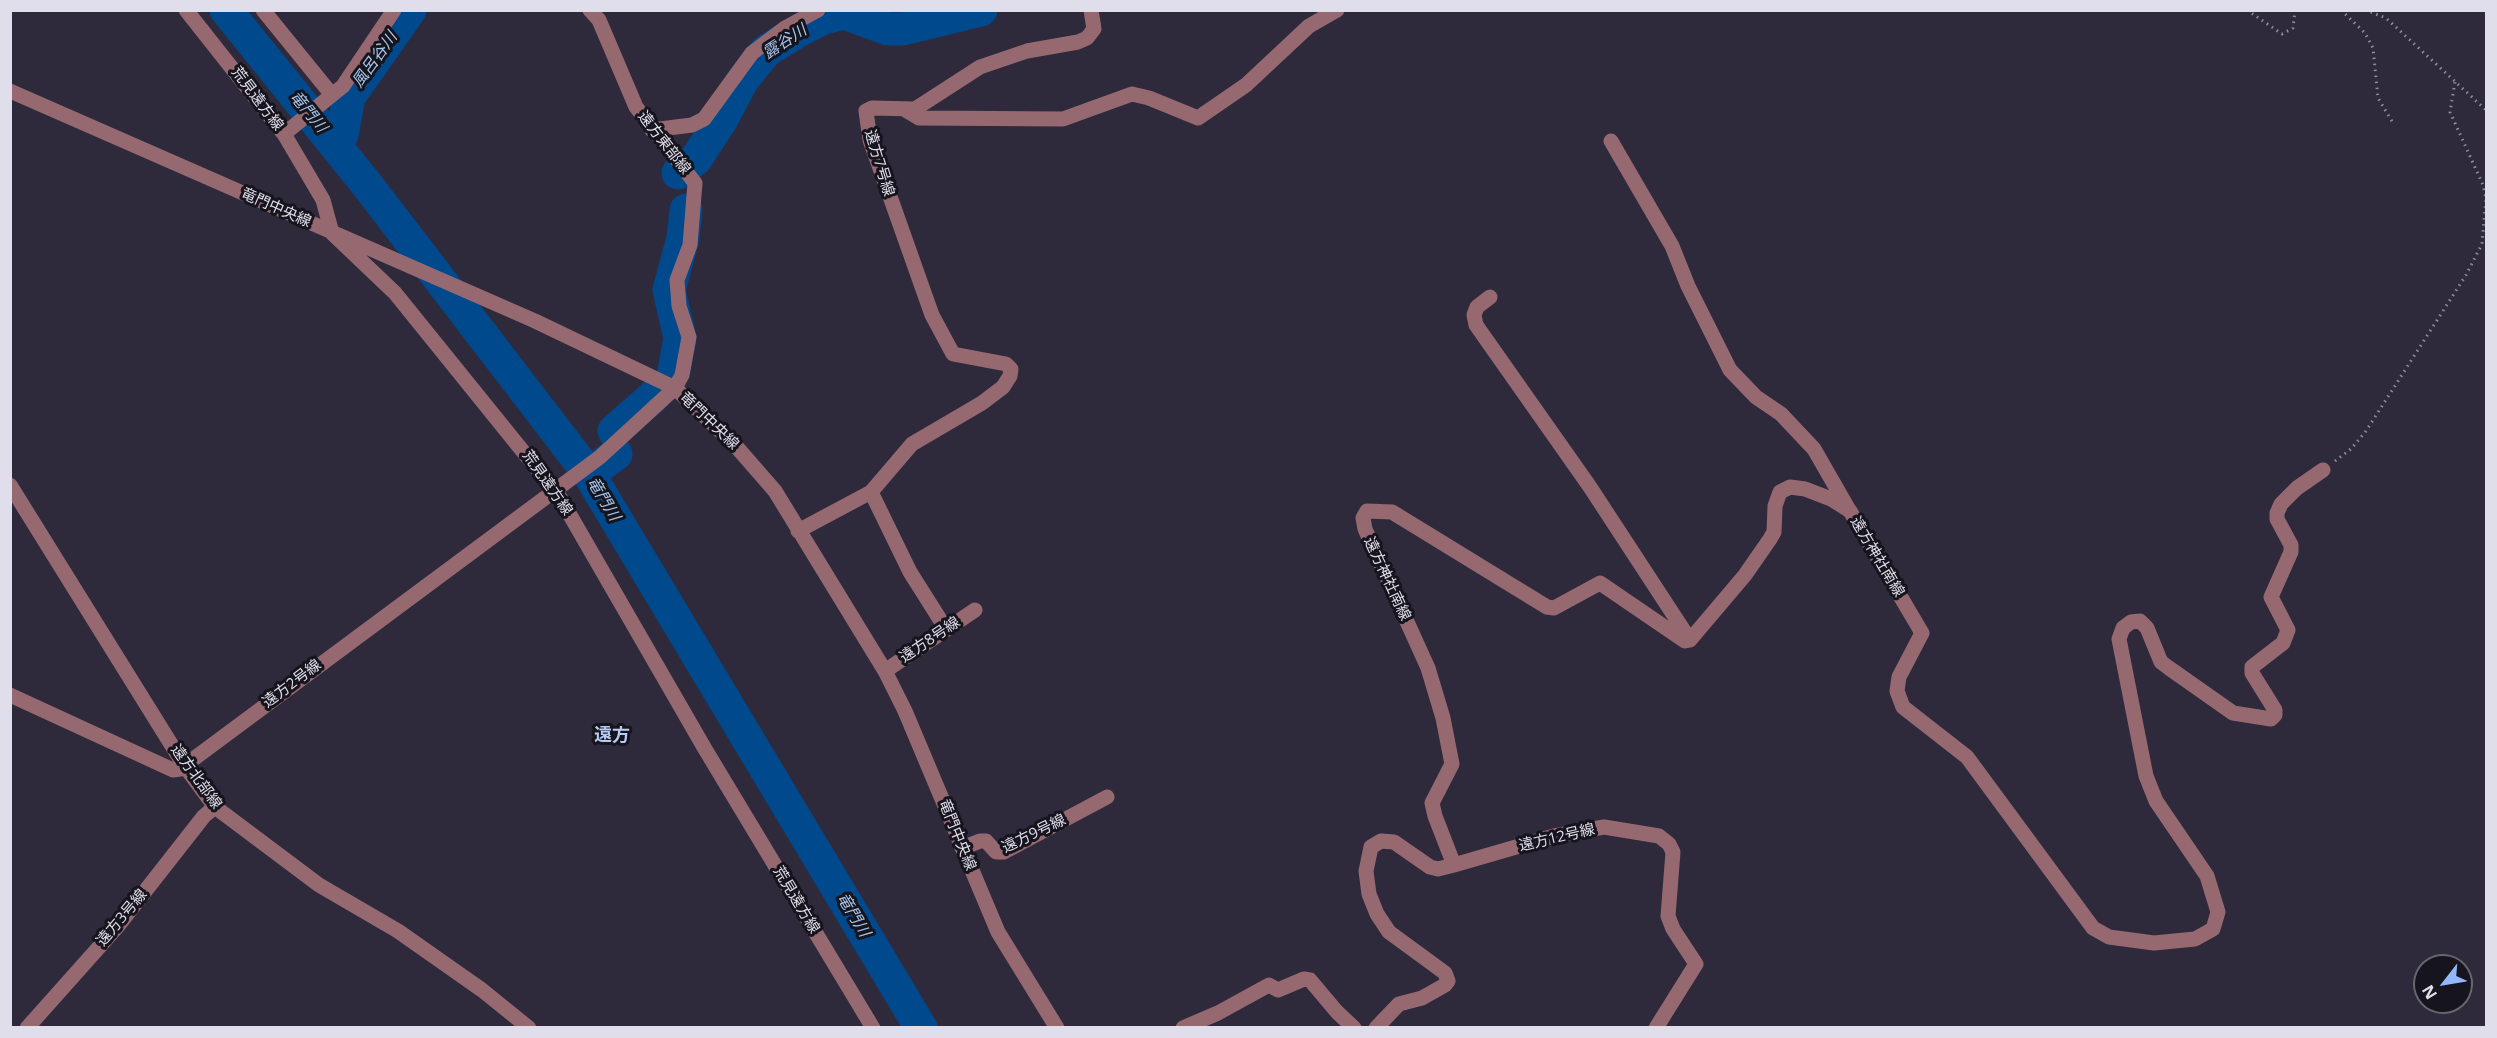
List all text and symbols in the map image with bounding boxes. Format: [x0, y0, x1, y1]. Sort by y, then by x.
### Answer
water label: 露谷川 [760, 21, 810, 63]
water label: 風呂谷川 [348, 28, 402, 92]
street label: 荒見遠方線 [227, 64, 287, 134]
water label: 竜門川 [285, 87, 331, 137]
street label: 遠方東部線 [634, 108, 694, 178]
street label: 遠方7号線 [860, 128, 898, 198]
street label: 竜門中央線 [238, 185, 314, 231]
street label: 竜門中央線 [676, 388, 742, 454]
street label: 荒見遠方線 [518, 447, 576, 519]
water label: 竜門川 [582, 473, 624, 525]
street label: 遠方神社南線 [1846, 514, 1908, 600]
street label: 遠方神社南線 [1360, 534, 1414, 624]
street label: 遠方8号線 [897, 613, 963, 667]
street label: 遠方2号線 [259, 656, 325, 712]
district label: 遠方 [594, 725, 630, 747]
street label: 遠方北部線 [167, 741, 225, 813]
street label: 竜門中央線 [935, 797, 979, 873]
street label: 遠方9号線 [999, 811, 1069, 857]
street label: 遠方12号線 [1517, 821, 1597, 855]
street label: 荒見遠方線 [769, 863, 823, 937]
street label: 遠方3号線 [93, 886, 151, 950]
water label: 竜門川 [832, 889, 874, 941]
north arrow [2413, 954, 2473, 1014]
text: N [2417, 981, 2442, 1003]

